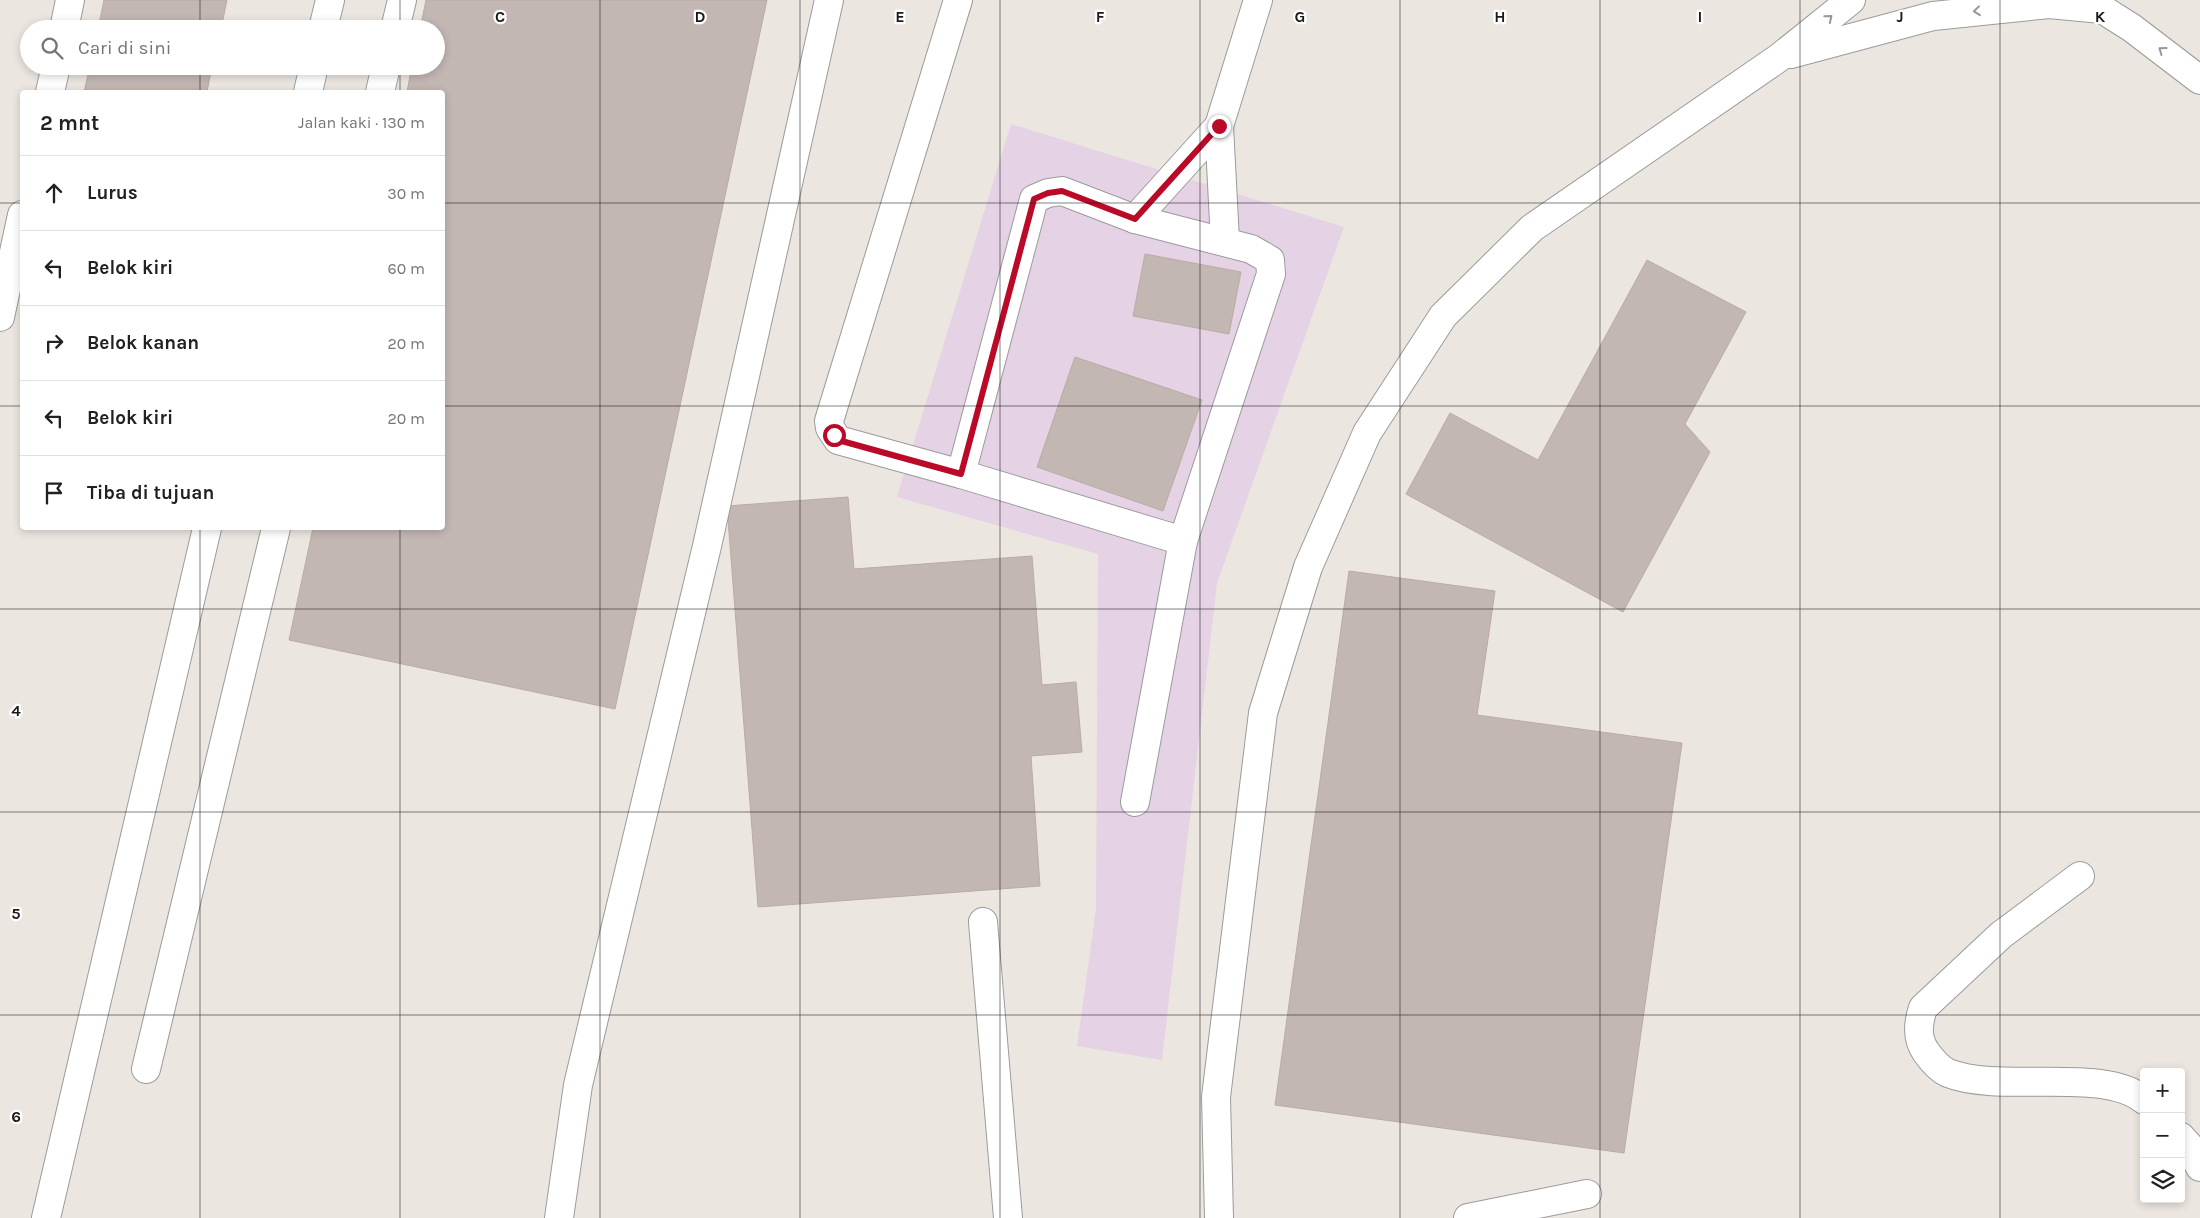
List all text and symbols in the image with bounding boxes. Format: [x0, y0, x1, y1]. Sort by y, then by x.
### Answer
one-way arrow [1973, 6, 1981, 17]
text: C [495, 7, 505, 26]
text: D [695, 7, 706, 26]
text: E [895, 7, 905, 26]
text: F [1096, 7, 1105, 26]
text: G [1295, 7, 1305, 26]
text: H [1494, 7, 1506, 26]
text: I [1698, 7, 1702, 26]
text: J [1896, 7, 1904, 26]
text: K [2095, 7, 2106, 26]
one-way arrow [1823, 15, 1832, 23]
search box [20, 20, 445, 75]
icon: search [38, 34, 66, 62]
text: Cari di sini [78, 37, 171, 59]
one-way arrow [2159, 47, 2168, 55]
text: 2 mnt [40, 111, 99, 135]
text: Jalan kaki · 130 m [298, 113, 425, 132]
route end [1208, 115, 1231, 138]
icon: ahead [40, 179, 68, 207]
text: Lurus [87, 182, 138, 204]
text: 30 m [387, 184, 425, 203]
icon: left [40, 254, 68, 282]
text: Belok kiri [87, 257, 173, 279]
text: 60 m [388, 259, 425, 278]
icon: right [40, 329, 68, 357]
text: Belok kanan [87, 332, 199, 354]
text: 20 m [387, 334, 425, 353]
icon: left [40, 404, 68, 432]
text: Belok kiri [87, 407, 173, 429]
text: 20 m [387, 409, 425, 428]
route start [823, 424, 846, 447]
icon: arrive [40, 479, 68, 507]
text: Tiba di tujuan [87, 482, 214, 504]
text: 4 [11, 701, 21, 720]
text: 5 [11, 904, 21, 923]
map controls [2140, 1068, 2185, 1203]
button: + [2140, 1068, 2185, 1113]
text: 6 [11, 1107, 21, 1126]
button: − [2140, 1113, 2185, 1158]
button: layers [2140, 1158, 2185, 1203]

